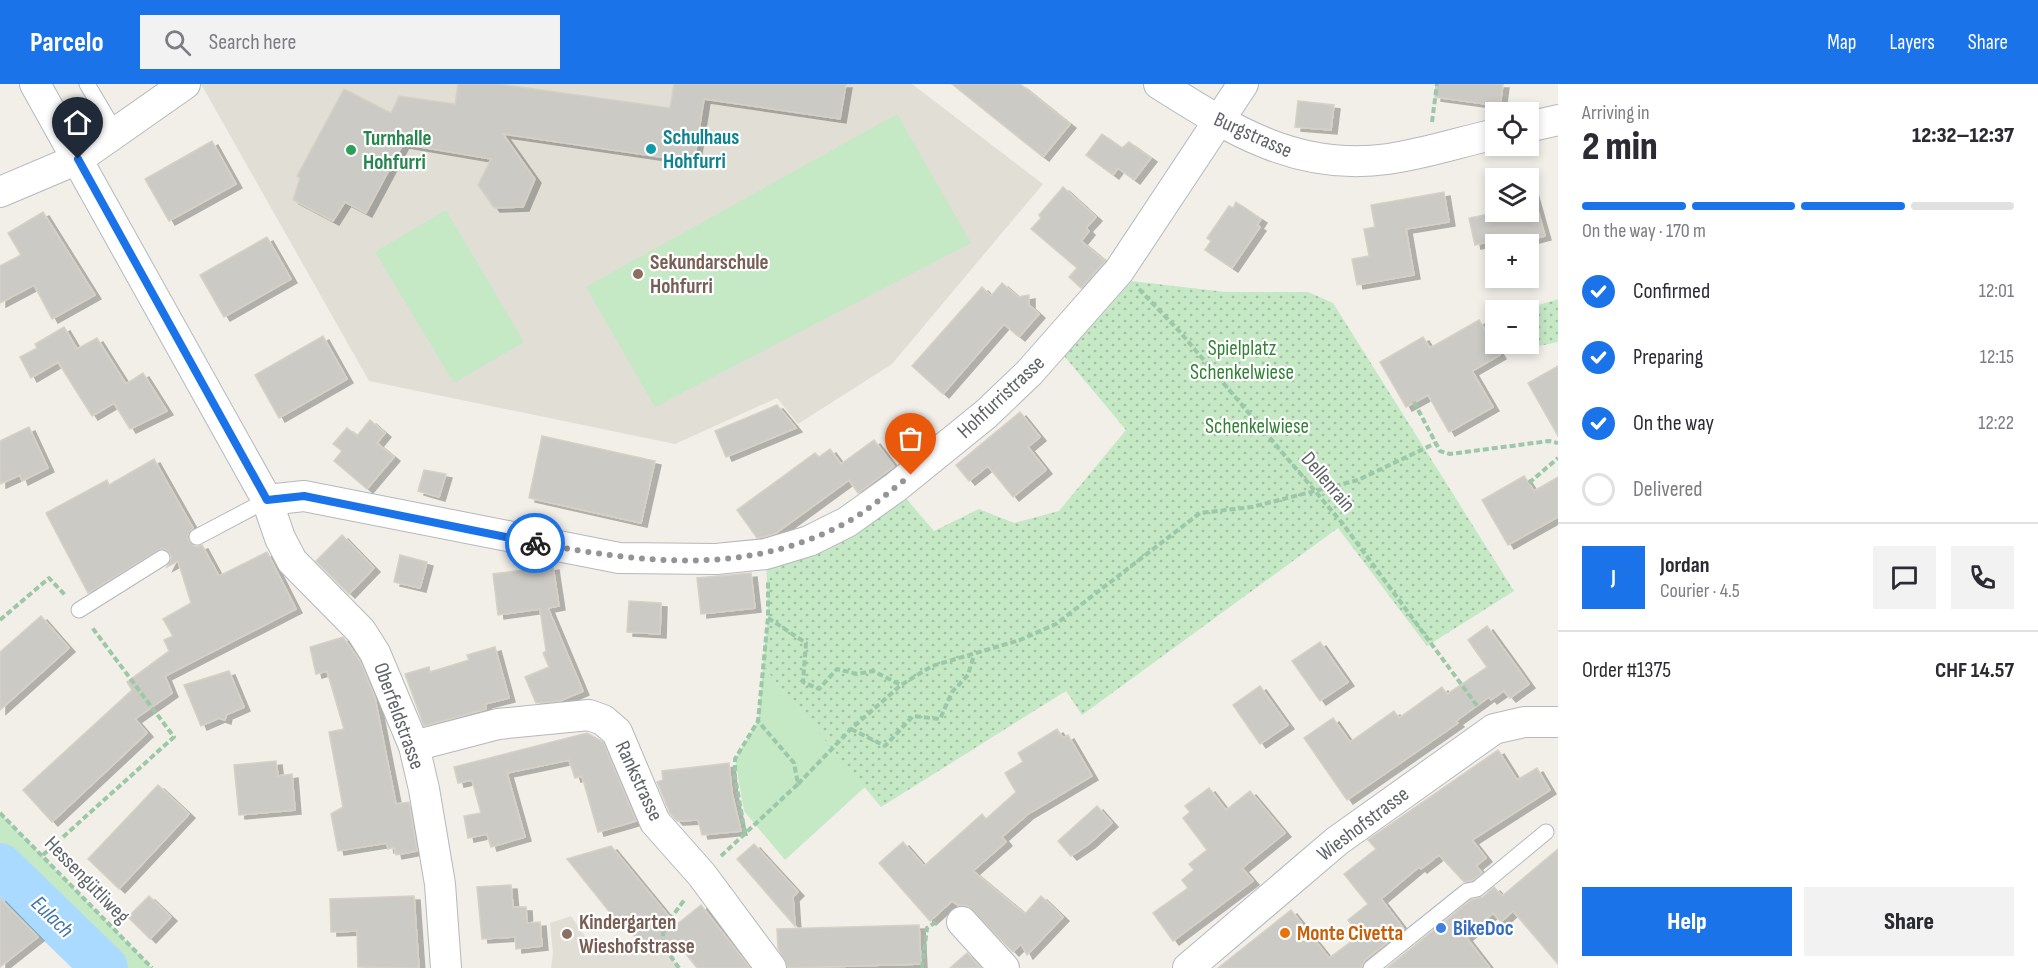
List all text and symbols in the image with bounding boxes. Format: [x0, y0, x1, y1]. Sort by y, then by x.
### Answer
search box [140, 15, 560, 69]
text: Parcelo [30, 26, 104, 59]
icon: search [161, 26, 194, 59]
text: Search here [209, 29, 296, 56]
text: Map [1827, 30, 1856, 55]
text: Layers [1889, 30, 1935, 55]
text: Share [1968, 30, 2008, 55]
pin [52, 97, 103, 159]
text: Arriving in [1582, 101, 1650, 125]
map controls [1485, 102, 1539, 354]
button: locate [1485, 102, 1539, 156]
icon: home [61, 106, 94, 139]
street label: Burgstrasse [1210, 107, 1296, 163]
text: 12:32–12:37 [1912, 122, 2014, 149]
text: 2 min [1582, 124, 1658, 171]
place label: Schulhaus Hohfurri [663, 125, 739, 174]
place label: Turnhalle Hohfurri [363, 126, 431, 175]
marker: Schulhaus Hohfurri [644, 142, 658, 156]
marker: Turnhalle Hohfurri [344, 143, 358, 157]
button: layers [1485, 168, 1539, 222]
text: On the way · 170 m [1582, 219, 1706, 243]
button: + [1485, 234, 1539, 288]
place label: Sekundarschule Hohfurri [650, 250, 769, 299]
marker: Sekundarschule Hohfurri [631, 267, 645, 281]
icon: check [1582, 275, 1615, 308]
text: Confirmed [1633, 278, 1710, 305]
text: 12:01 [1979, 279, 2014, 303]
button: − [1485, 300, 1539, 354]
park label: Spielplatz Schenkelwiese [1190, 336, 1294, 385]
icon: check [1582, 341, 1615, 374]
text: Preparing [1633, 344, 1703, 371]
text: 12:15 [1980, 345, 2014, 369]
street label: Hohfurristrasse [952, 350, 1050, 444]
icon: check [1582, 407, 1615, 440]
text: On the way [1633, 410, 1714, 437]
text: 12:22 [1978, 411, 2014, 435]
pin [885, 413, 936, 475]
park label: Schenkelwiese [1205, 414, 1309, 439]
icon: bag [894, 422, 927, 455]
street label: Dellenrain [1296, 447, 1360, 517]
text: Delivered [1633, 476, 1702, 503]
courier [505, 513, 565, 573]
icon: bike [519, 527, 552, 560]
button: chat [1873, 546, 1936, 609]
button: phone [1951, 546, 2014, 609]
text: Jordan [1660, 552, 1709, 579]
text: J [1611, 564, 1616, 591]
text: Courier · 4.5 [1660, 579, 1740, 603]
text: Order #1375 [1582, 657, 1671, 684]
text: CHF 14.57 [1935, 657, 2014, 684]
street label: Oberfeldstrasse [368, 659, 430, 773]
street label: Rankstrasse [610, 737, 668, 825]
street label: Wieshofstrasse [1312, 781, 1414, 867]
street label: Hessengütliweg [39, 831, 135, 929]
button: Help [1582, 887, 1792, 956]
button: Share [1804, 887, 2014, 956]
water label: Eulach [25, 890, 79, 944]
place label: Kindergarten Wieshofstrasse [579, 910, 695, 959]
place label: BikeDoc [1453, 916, 1514, 941]
place label: Monte Civetta [1297, 921, 1403, 946]
marker: BikeDoc [1434, 921, 1448, 935]
marker: Monte Civetta [1278, 926, 1292, 940]
marker: Kindergarten Wieshofstrasse [560, 927, 574, 941]

